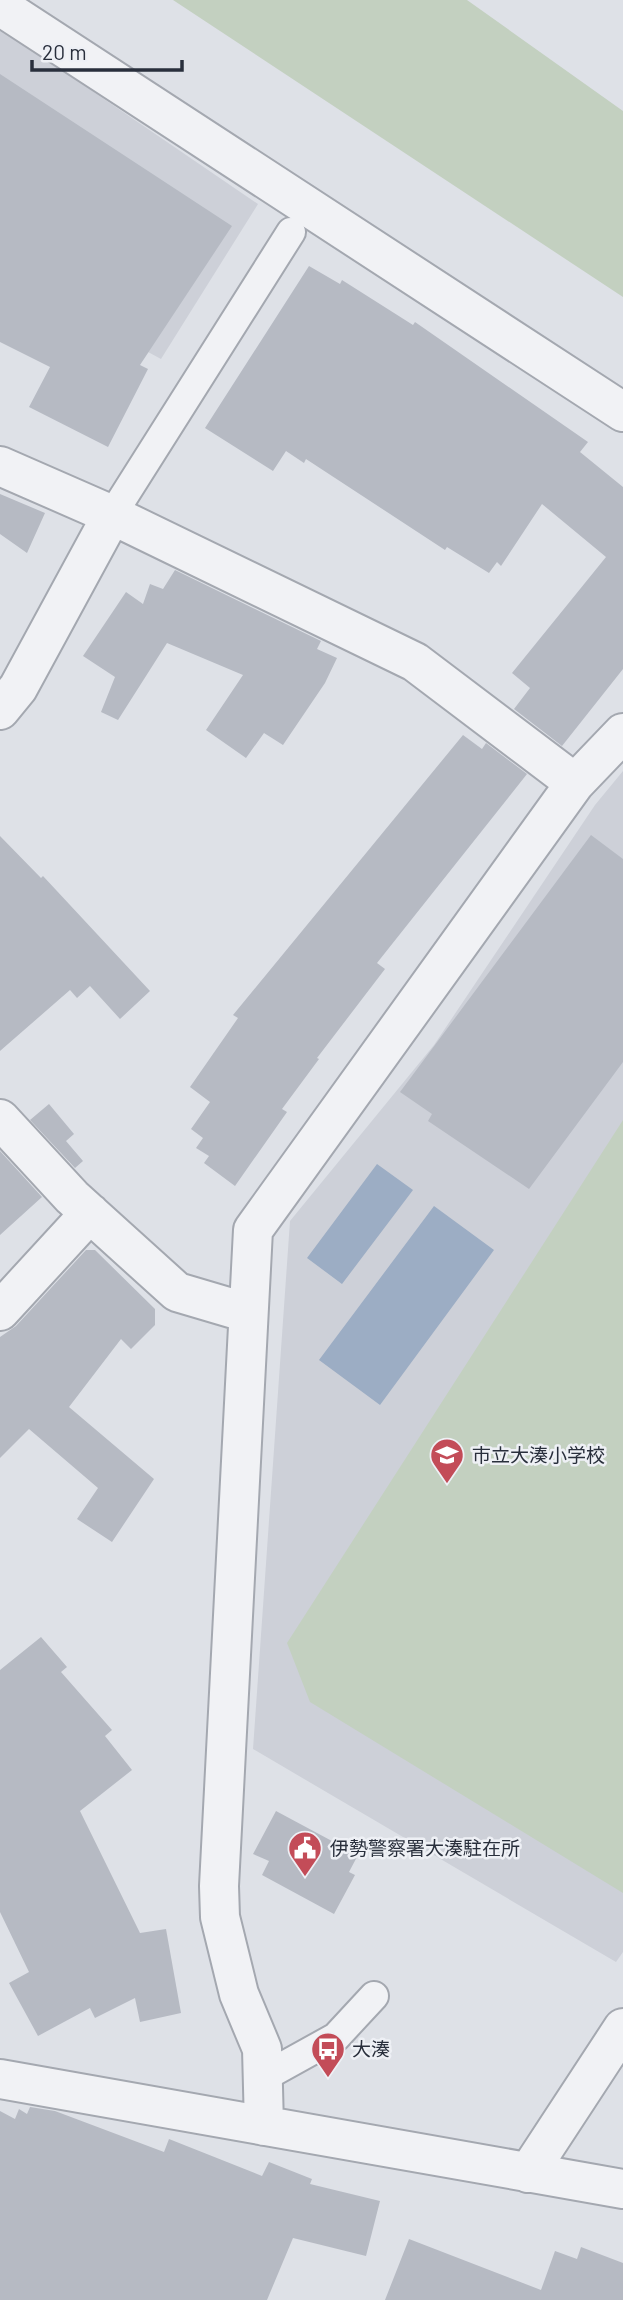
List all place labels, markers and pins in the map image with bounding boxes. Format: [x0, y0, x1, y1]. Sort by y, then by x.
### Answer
school or university icon: 市立大湊小学校 [428, 1436, 466, 1485]
place label: 市立大湊小学校 [472, 1443, 605, 1466]
public building icon: 伊勢警察署大湊駐在所 [286, 1829, 324, 1878]
place label: 伊勢警察署大湊駐在所 [330, 1836, 520, 1859]
bus stop icon: 大湊 [309, 2030, 347, 2079]
place label: 大湊 [352, 2037, 390, 2060]

